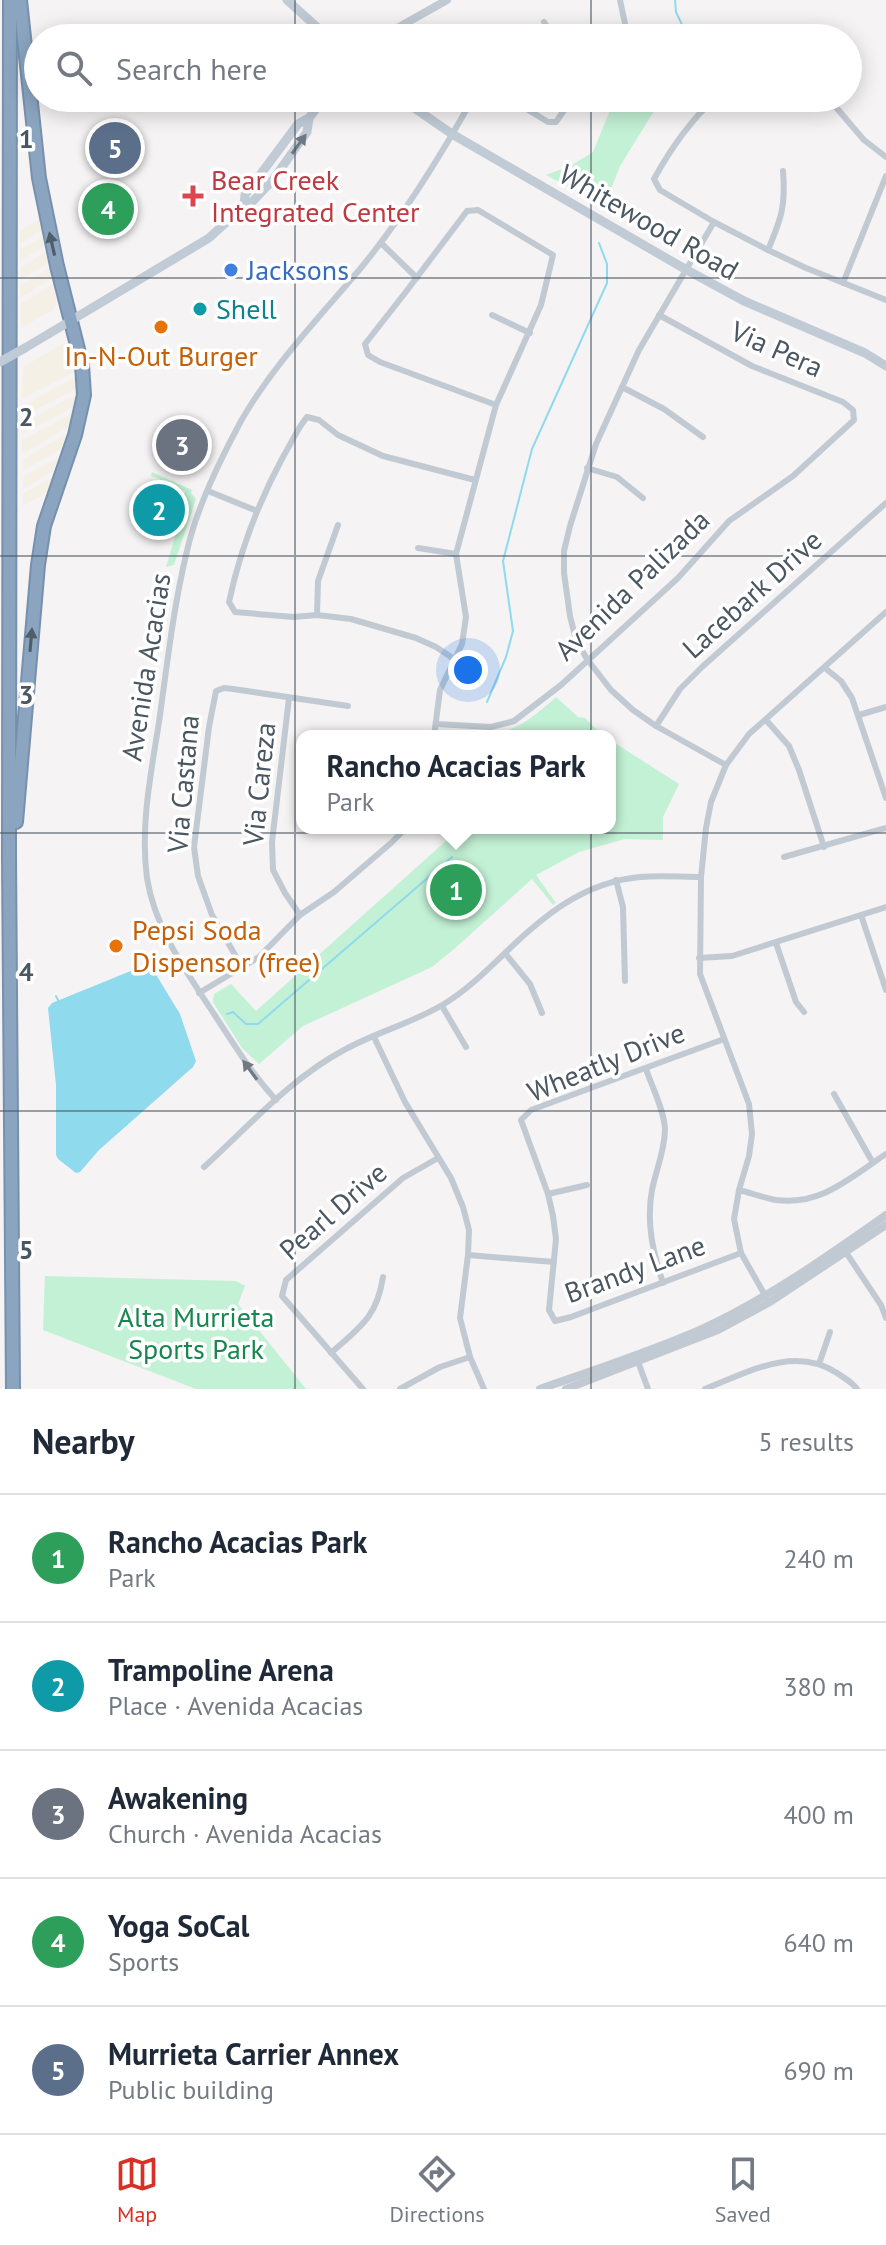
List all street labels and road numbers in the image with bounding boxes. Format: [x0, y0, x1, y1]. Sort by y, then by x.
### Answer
street label: Whitewood Road [553, 155, 746, 288]
street label: Via Pera [724, 311, 829, 385]
street label: Avenida Palizada [546, 501, 717, 668]
street label: Lacebark Drive [674, 521, 829, 666]
street label: Avenida Acacias [112, 570, 179, 763]
street label: Via Castana [158, 713, 207, 856]
street label: Via Careza [234, 720, 283, 849]
street label: Wheatly Drive [522, 1013, 690, 1110]
street label: Pearl Drive [271, 1154, 394, 1267]
street label: Brandy Lane [559, 1226, 710, 1311]

